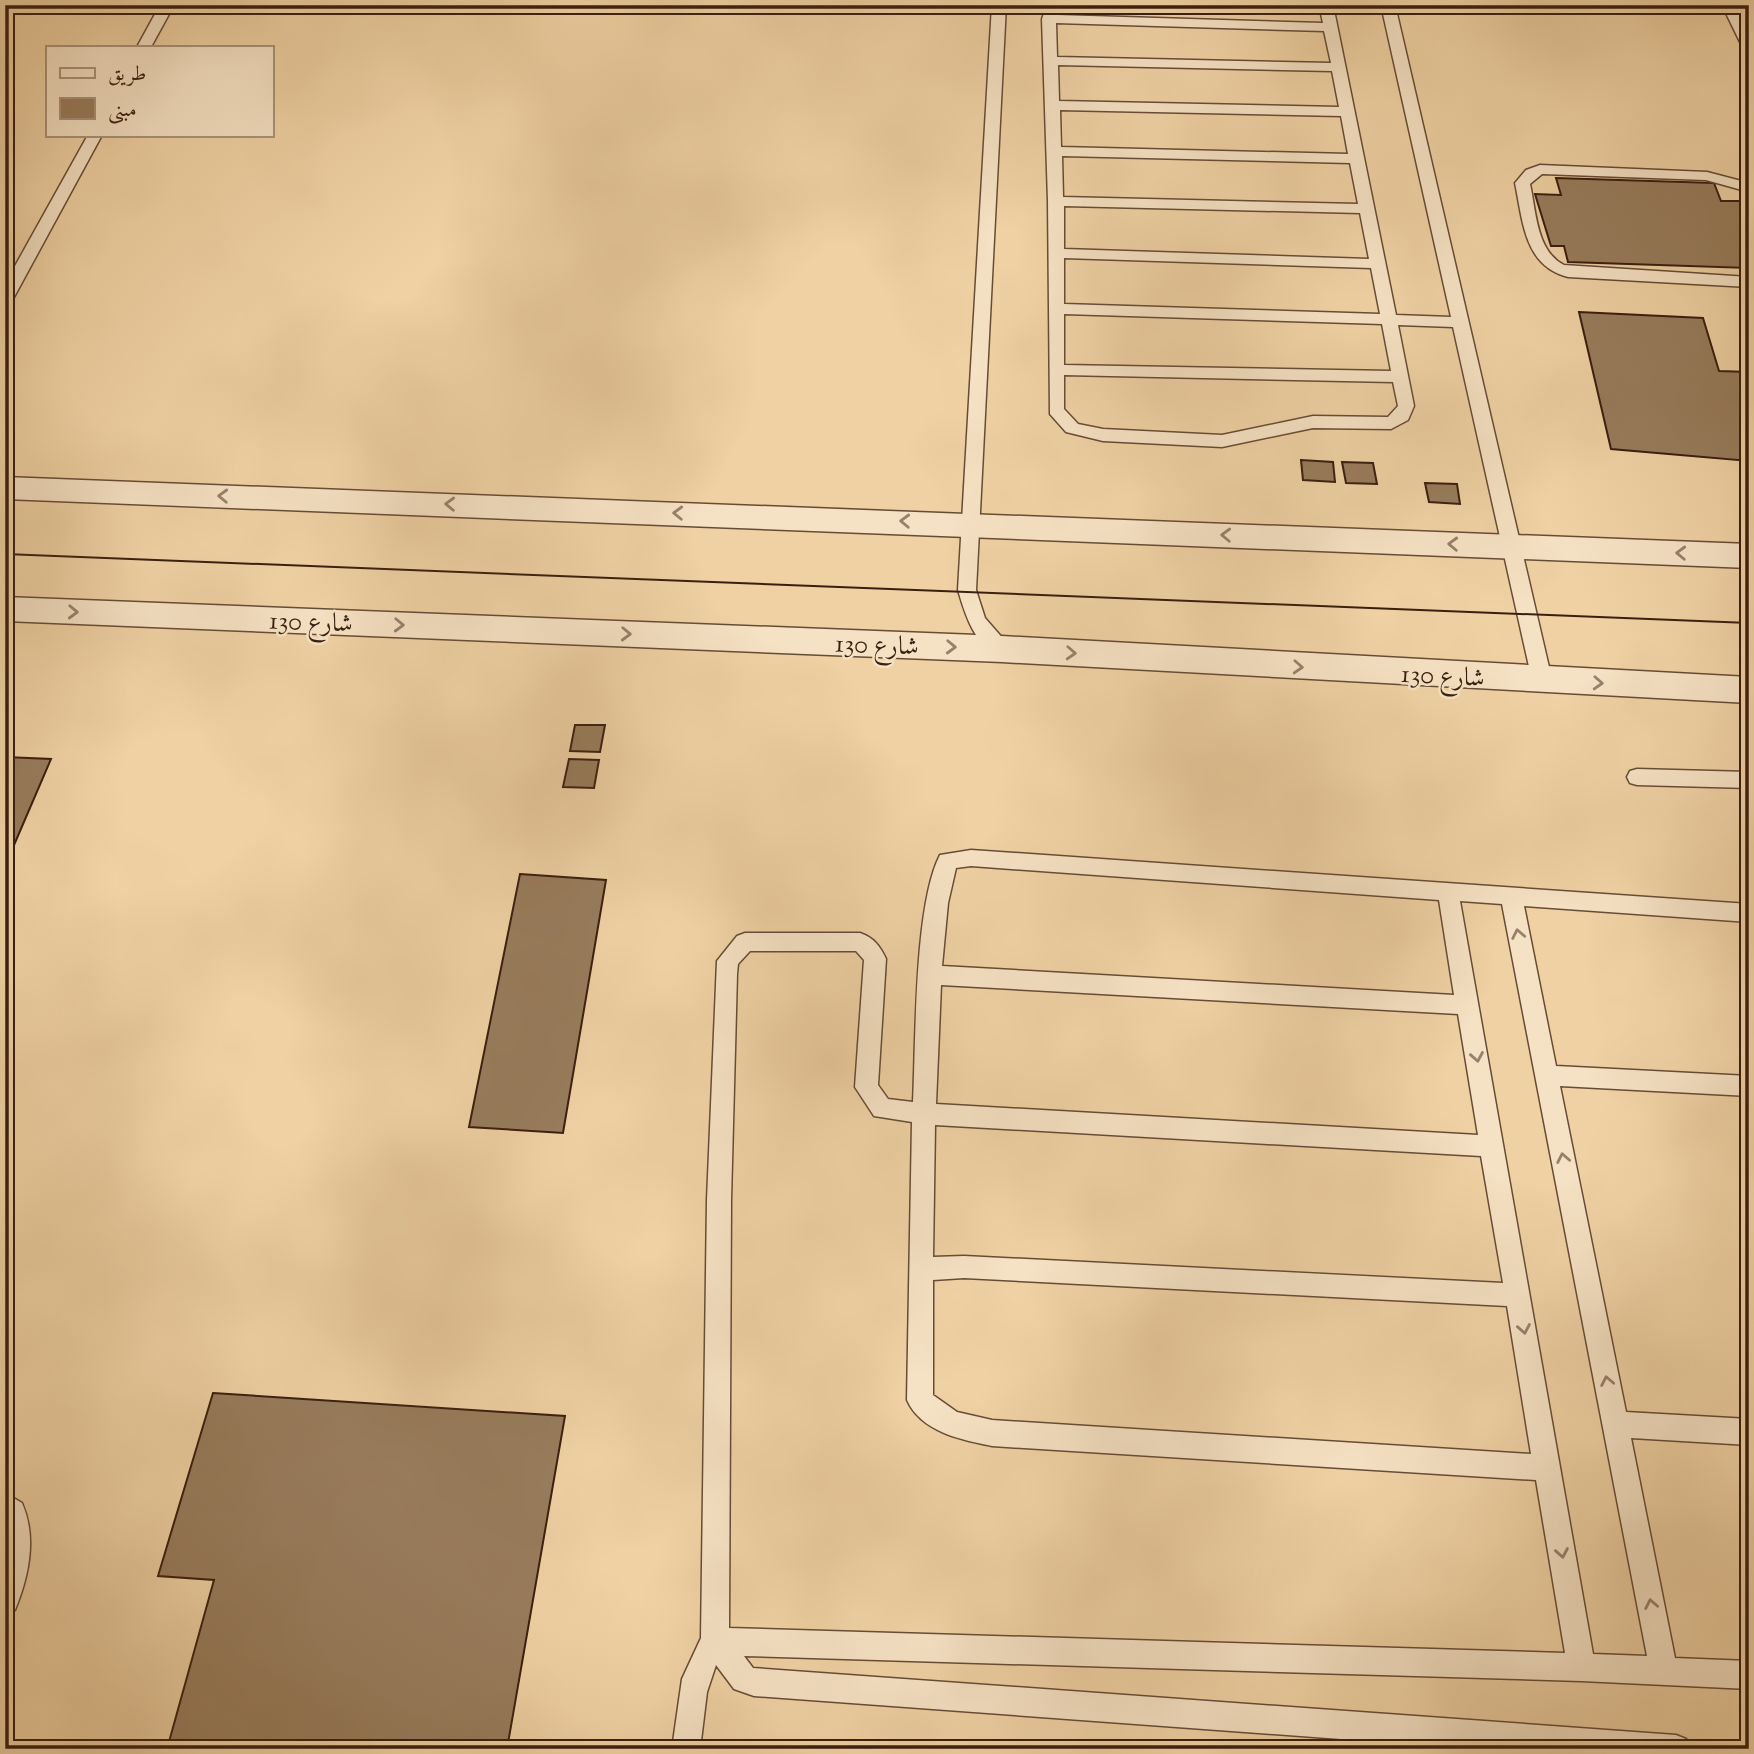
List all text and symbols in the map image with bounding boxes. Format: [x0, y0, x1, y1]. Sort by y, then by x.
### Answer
legend [46, 46, 273, 136]
text: طريق [108, 60, 146, 90]
text: مبنى [108, 96, 137, 126]
one-way arrow [217, 489, 228, 504]
one-way arrow [445, 497, 456, 512]
one-way arrow [672, 505, 683, 520]
one-way arrow [899, 514, 910, 529]
one-way arrow [1220, 527, 1231, 542]
one-way arrow [1447, 537, 1458, 552]
one-way arrow [1675, 546, 1686, 561]
one-way arrow [68, 604, 79, 619]
street label: شارع 130 [268, 604, 353, 644]
one-way arrow [393, 617, 404, 632]
one-way arrow [621, 627, 632, 642]
street label: شارع 130 [834, 627, 919, 667]
one-way arrow [946, 640, 957, 655]
one-way arrow [1065, 646, 1076, 661]
street label: شارع 130 [1400, 657, 1486, 699]
one-way arrow [1293, 659, 1304, 674]
one-way arrow [1593, 675, 1604, 690]
one-way arrow [1512, 928, 1527, 940]
one-way arrow [1469, 1051, 1484, 1062]
one-way arrow [1556, 1152, 1571, 1164]
one-way arrow [1515, 1323, 1530, 1335]
one-way arrow [1600, 1375, 1615, 1387]
one-way arrow [1554, 1547, 1569, 1559]
one-way arrow [1644, 1598, 1659, 1610]

